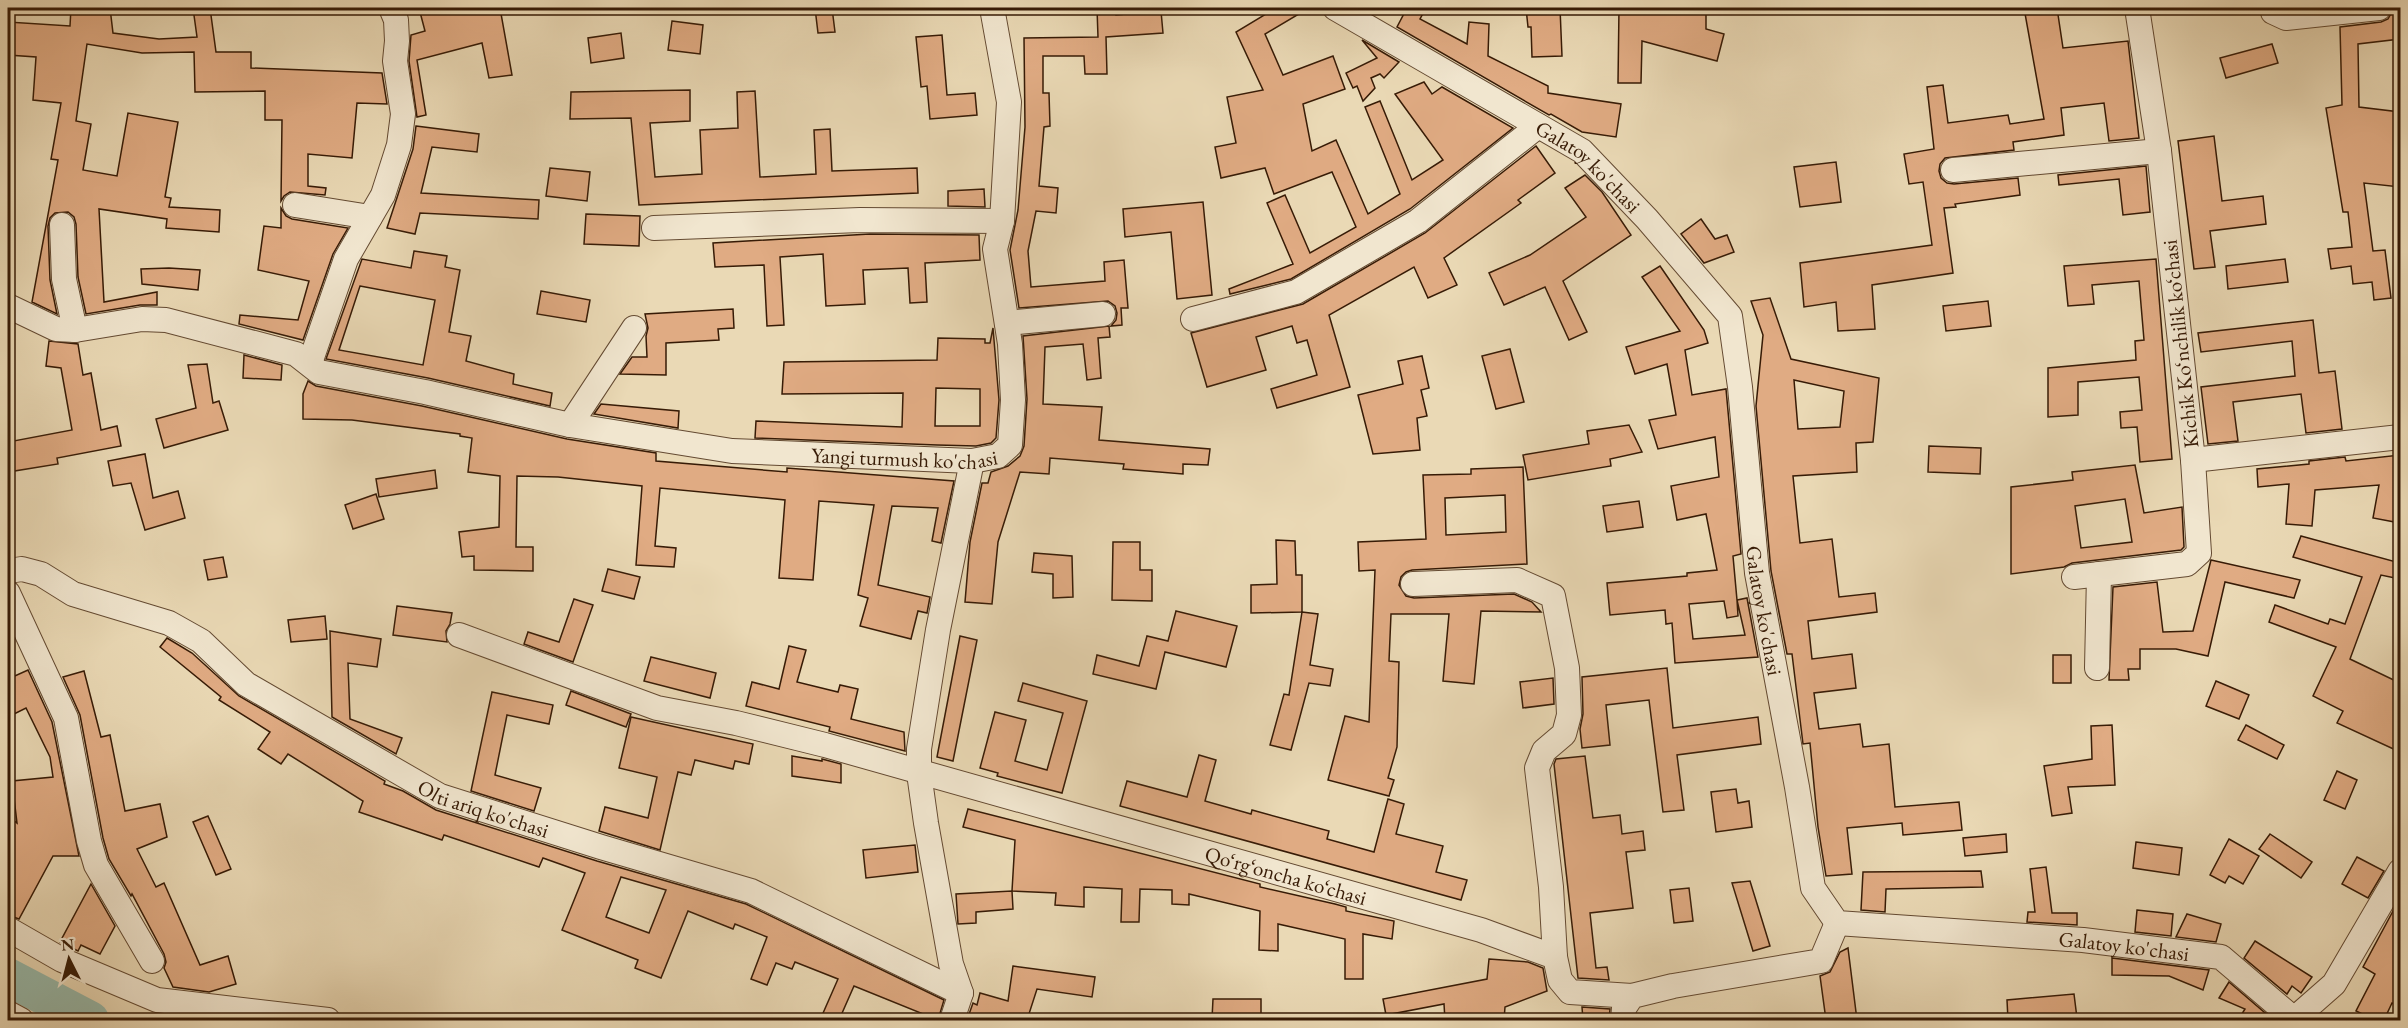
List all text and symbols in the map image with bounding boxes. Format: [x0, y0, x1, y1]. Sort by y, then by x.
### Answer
street label: Galatoy ko'chasi [1531, 114, 1647, 218]
street label: Kichik Ko‘nchilik ko‘chasi [2156, 239, 2204, 449]
street label: Yangi turmush ko'chasi [811, 441, 1000, 475]
street label: Galatoy ko'chasi [1741, 545, 1789, 678]
street label: Olti ariq ko'chasi [413, 773, 552, 843]
street label: Qo‘rg‘oncha ko‘chasi [1202, 839, 1370, 911]
street label: Galatoy ko'chasi [2058, 925, 2191, 966]
north arrow [39, 929, 99, 989]
text: N [60, 933, 75, 956]

